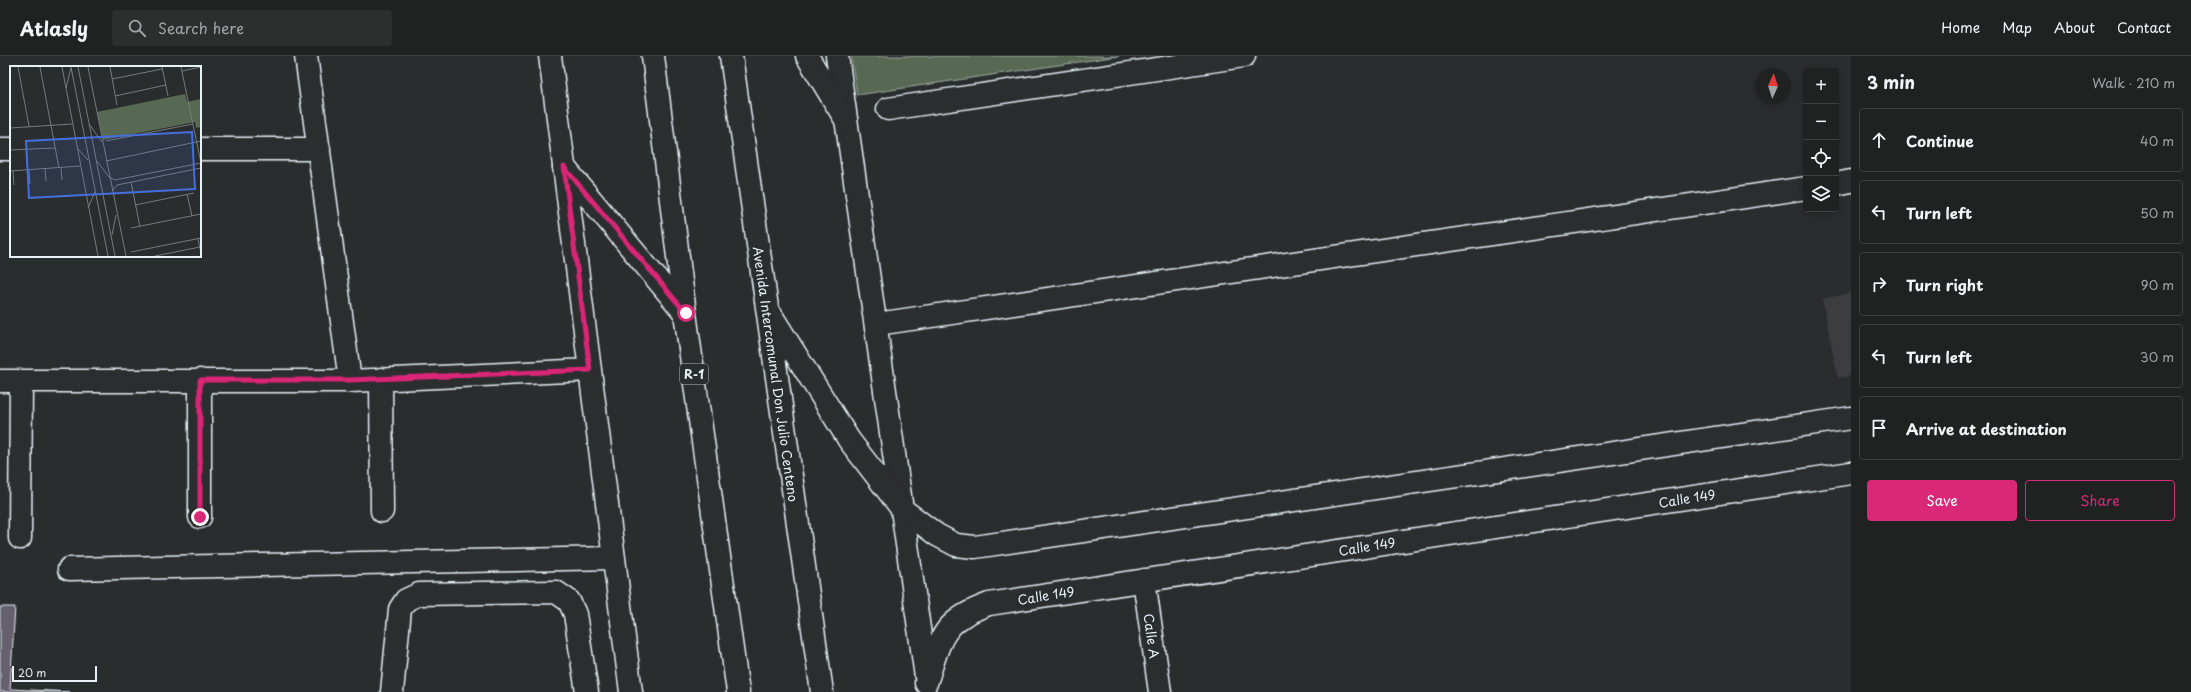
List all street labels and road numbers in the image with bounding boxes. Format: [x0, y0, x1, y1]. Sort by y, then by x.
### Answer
street label: Avenida Intercomunal Don Julio Centeno [749, 245, 803, 503]
road number: R-1 [680, 364, 708, 384]
street label: Calle 149 [1657, 484, 1717, 512]
street label: Calle 149 [1337, 532, 1397, 560]
street label: Calle 149 [1016, 581, 1076, 609]
street label: Calle A [1139, 612, 1165, 660]

